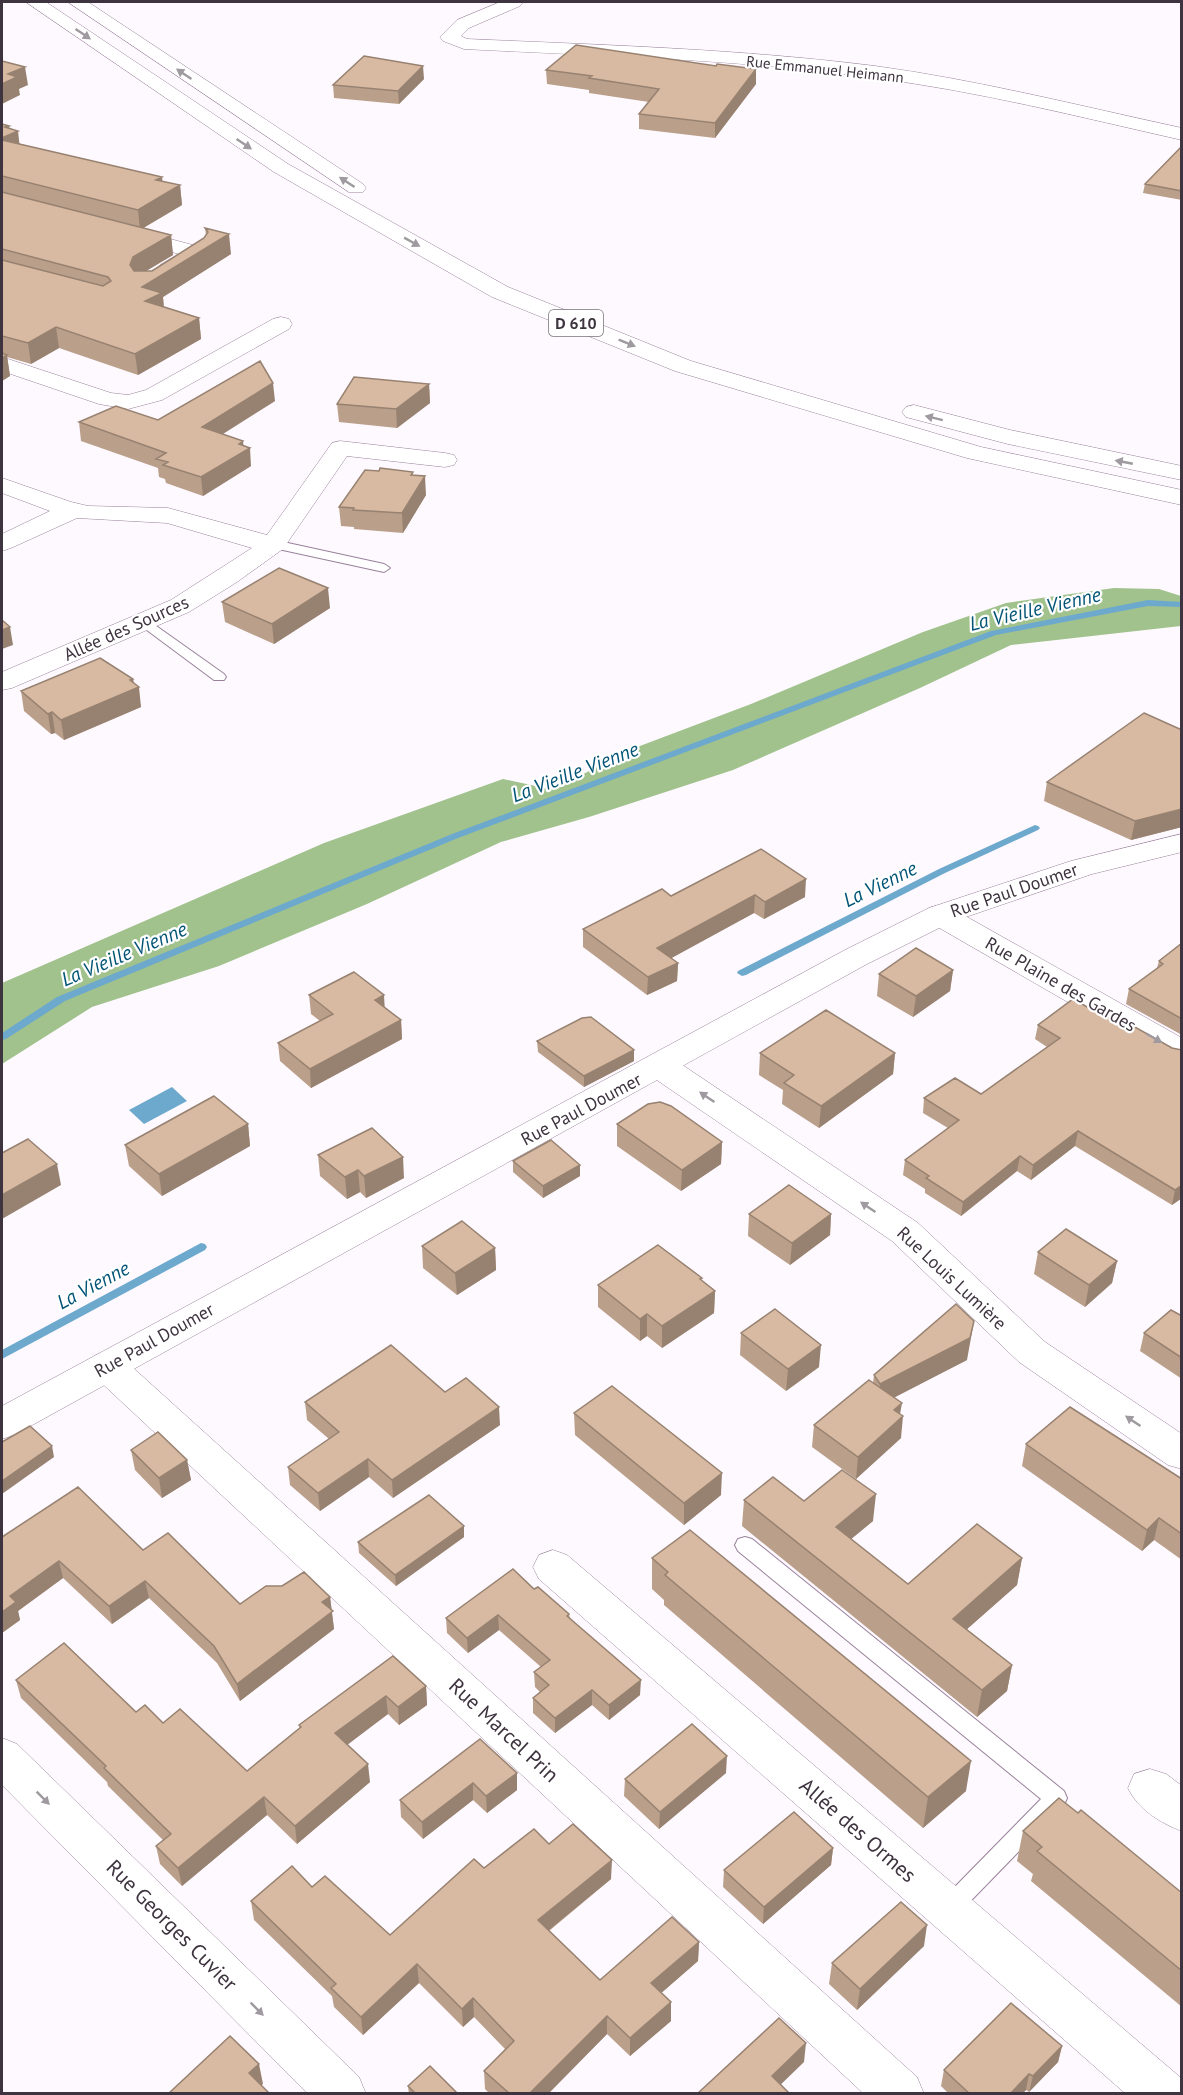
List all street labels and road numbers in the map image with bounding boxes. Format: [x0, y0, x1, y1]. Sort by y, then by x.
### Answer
street label: Rue Emmanuel Heimann [745, 51, 905, 87]
road number: D 610 [549, 310, 603, 336]
street label: Allée des Sources [60, 590, 192, 666]
street label: Rue Paul Doumer [947, 857, 1081, 923]
street label: Rue Plaine des Gardes [981, 931, 1141, 1037]
street label: Rue Paul Doumer [517, 1068, 645, 1150]
street label: Rue Louis Lumière [892, 1221, 1012, 1335]
street label: Rue Paul Doumer [90, 1298, 218, 1382]
street label: Rue Marcel Prin [443, 1672, 565, 1788]
street label: Allée des Ormes [794, 1772, 922, 1888]
street label: Rue Georges Cuvier [101, 1854, 243, 1996]

